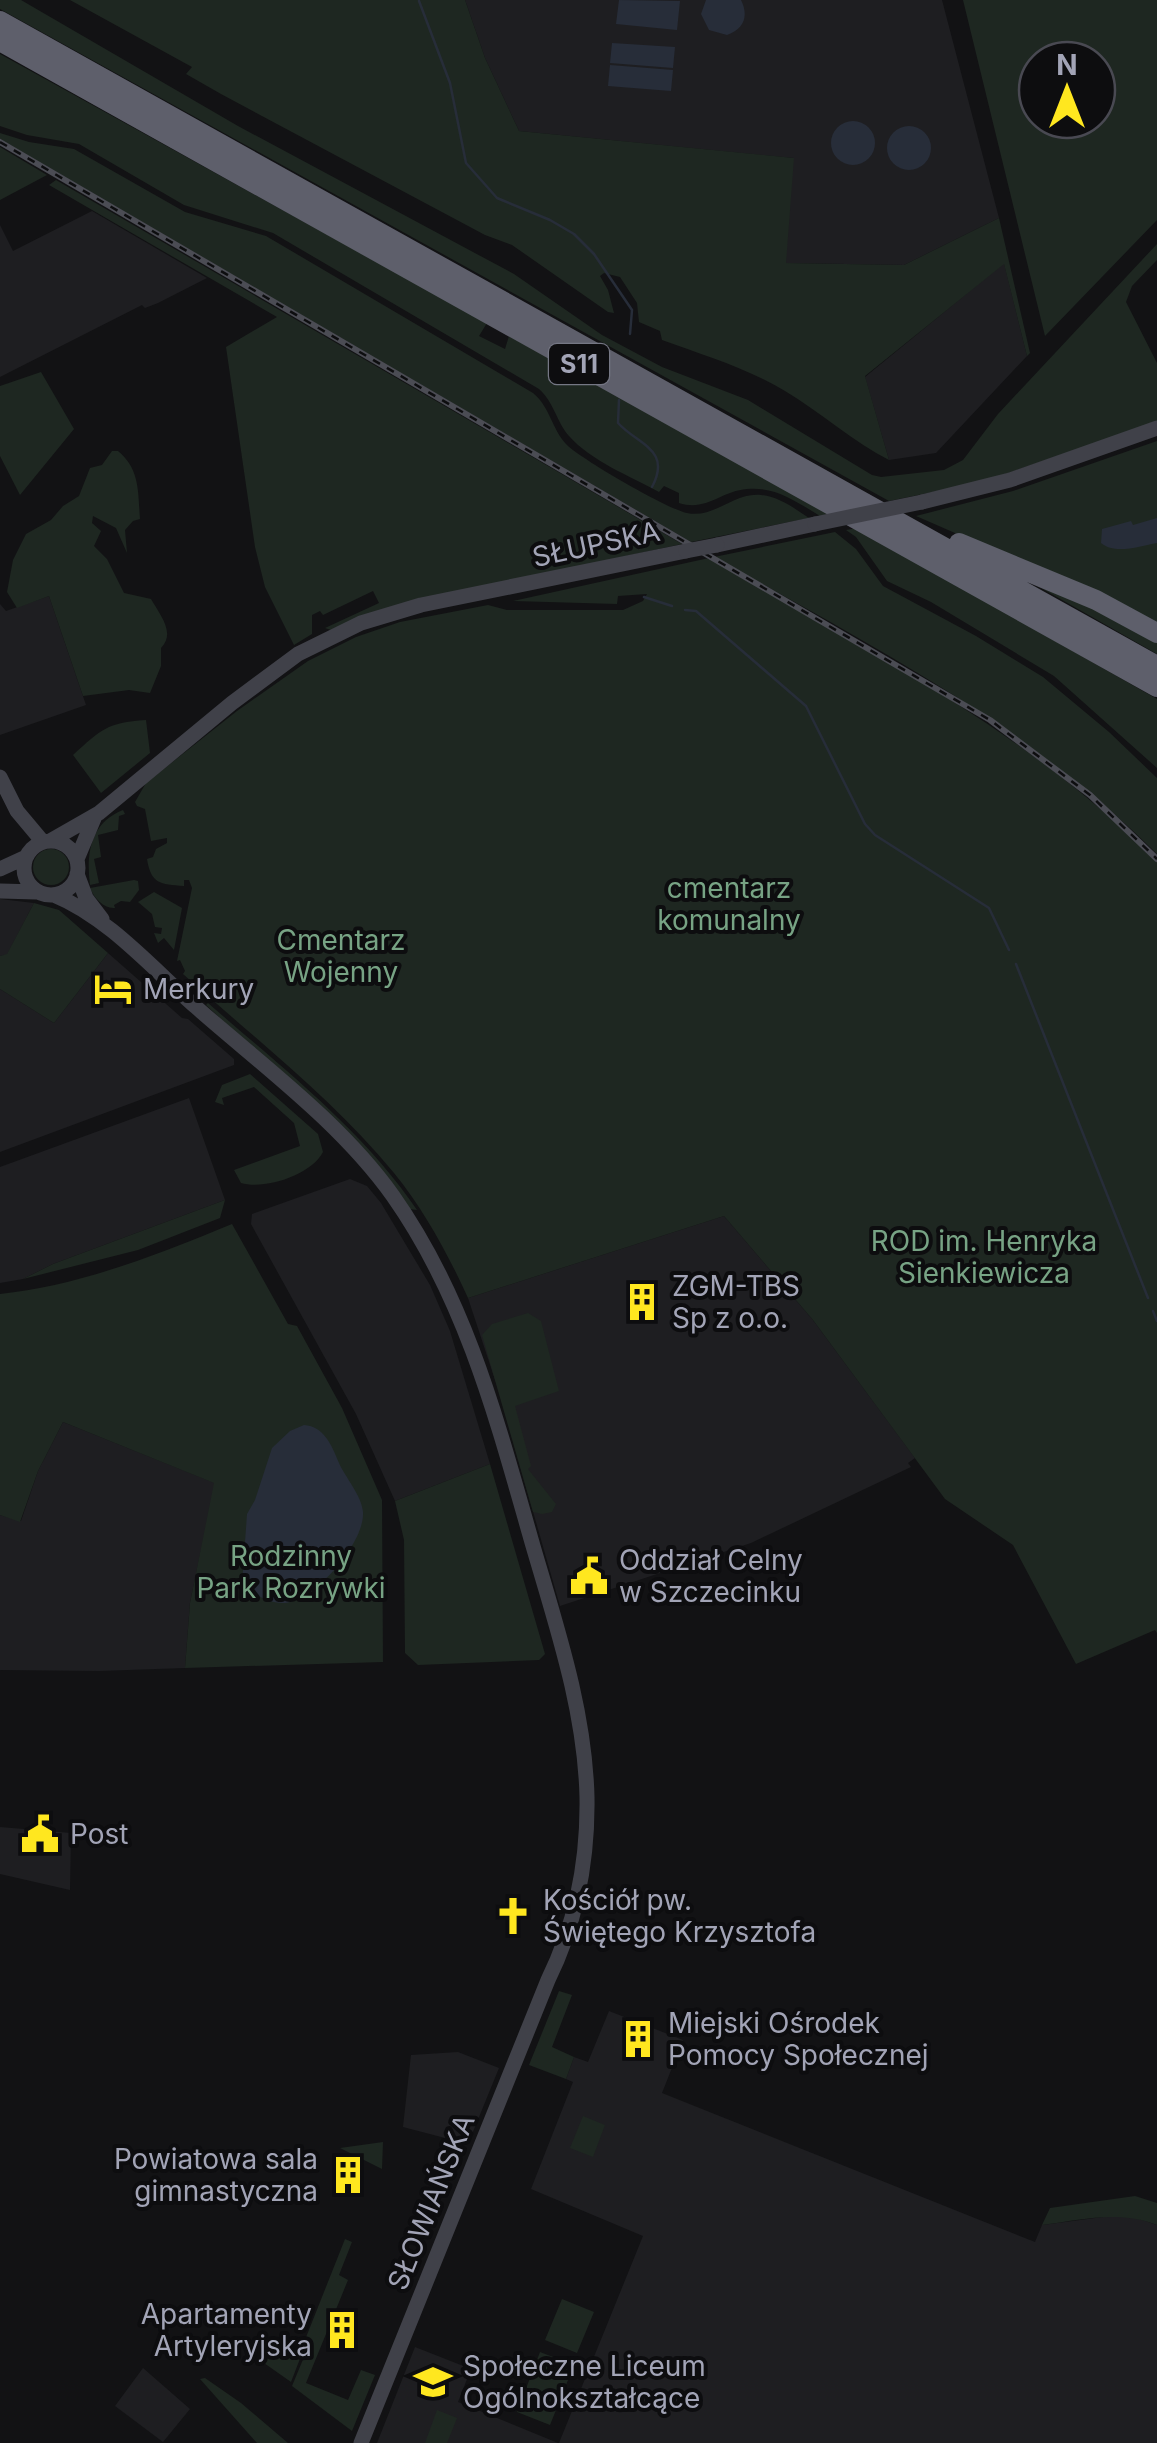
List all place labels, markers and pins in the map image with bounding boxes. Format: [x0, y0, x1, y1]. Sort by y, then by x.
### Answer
hotel icon: Merkury [92, 968, 134, 1010]
place label: Merkury [143, 972, 254, 1006]
place label: ZGM-TBS Sp z o.o. [672, 1269, 800, 1335]
building icon: ZGM-TBS Sp z o.o. [621, 1281, 663, 1323]
place label: Oddział Celny w Szczecinku [619, 1543, 803, 1609]
public building icon: Oddział Celny w Szczecinku [568, 1555, 610, 1597]
public building icon: Post [19, 1813, 61, 1855]
place label: Post [70, 1817, 128, 1851]
place label: Kościół pw. Świętego Krzysztofa [543, 1883, 816, 1949]
church icon: Kościół pw. Świętego Krzysztofa [492, 1895, 534, 1937]
place label: Miejski Ośrodek Pomocy Społecznej [668, 2006, 929, 2072]
building icon: Miejski Ośrodek Pomocy Społecznej [617, 2018, 659, 2060]
place label: Powiatowa sala gimnastyczna [114, 2142, 318, 2208]
building icon: Powiatowa sala gimnastyczna [327, 2154, 369, 2196]
place label: Apartamenty Artyleryjska [141, 2297, 312, 2363]
building icon: Apartamenty Artyleryjska [321, 2309, 363, 2351]
place label: Społeczne Liceum Ogólnokształcące [463, 2349, 706, 2415]
school or university icon: Społeczne Liceum Ogólnokształcące [412, 2361, 454, 2403]

